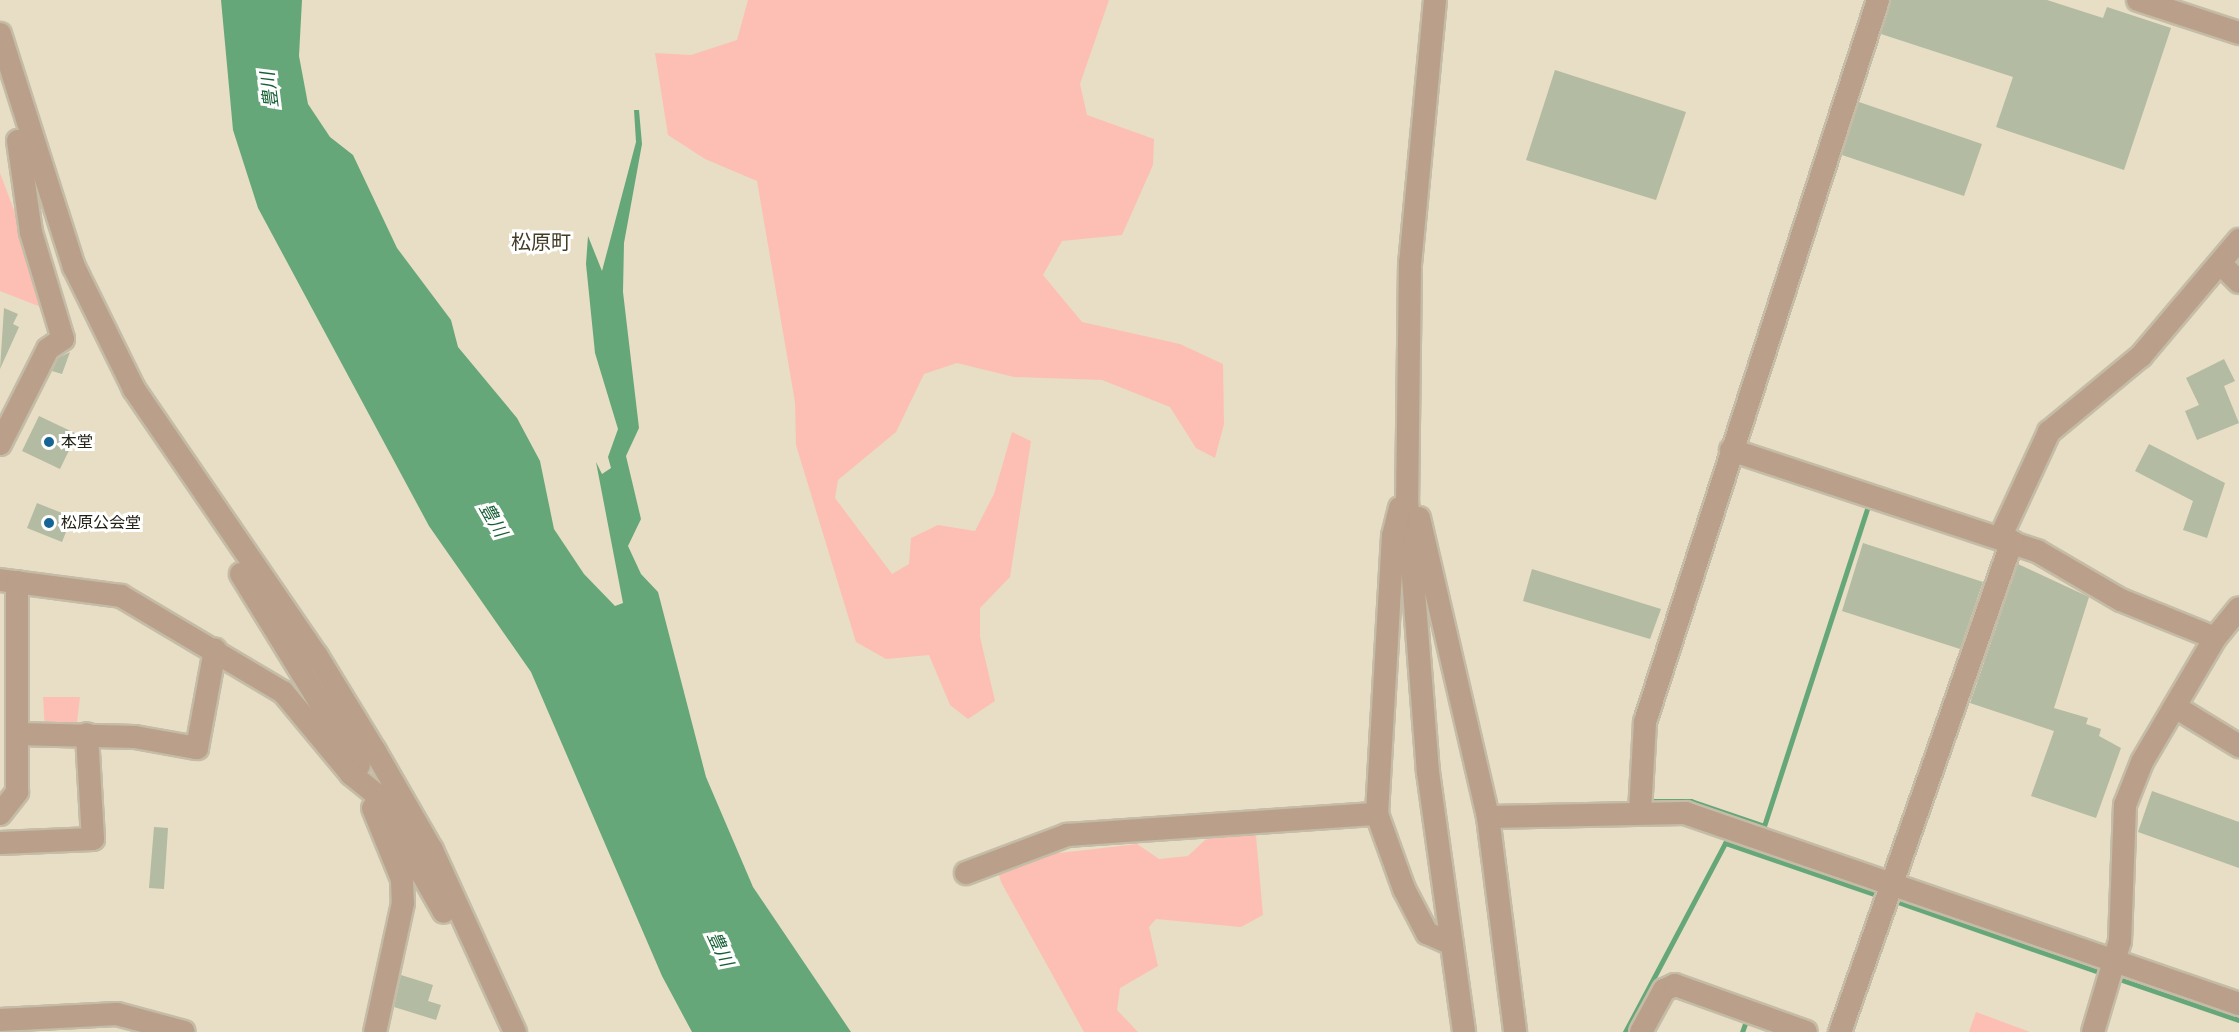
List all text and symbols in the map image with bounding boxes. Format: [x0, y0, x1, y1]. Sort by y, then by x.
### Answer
water label: 豊川 [257, 71, 283, 109]
district label: 松原町 [511, 230, 571, 254]
place label: 本堂 [61, 432, 93, 452]
marker: 本堂 [42, 435, 56, 449]
water label: 豊川 [475, 499, 511, 541]
place label: 松原公会堂 [61, 513, 141, 533]
marker: 松原公会堂 [42, 516, 56, 530]
water label: 豊川 [703, 928, 737, 970]

